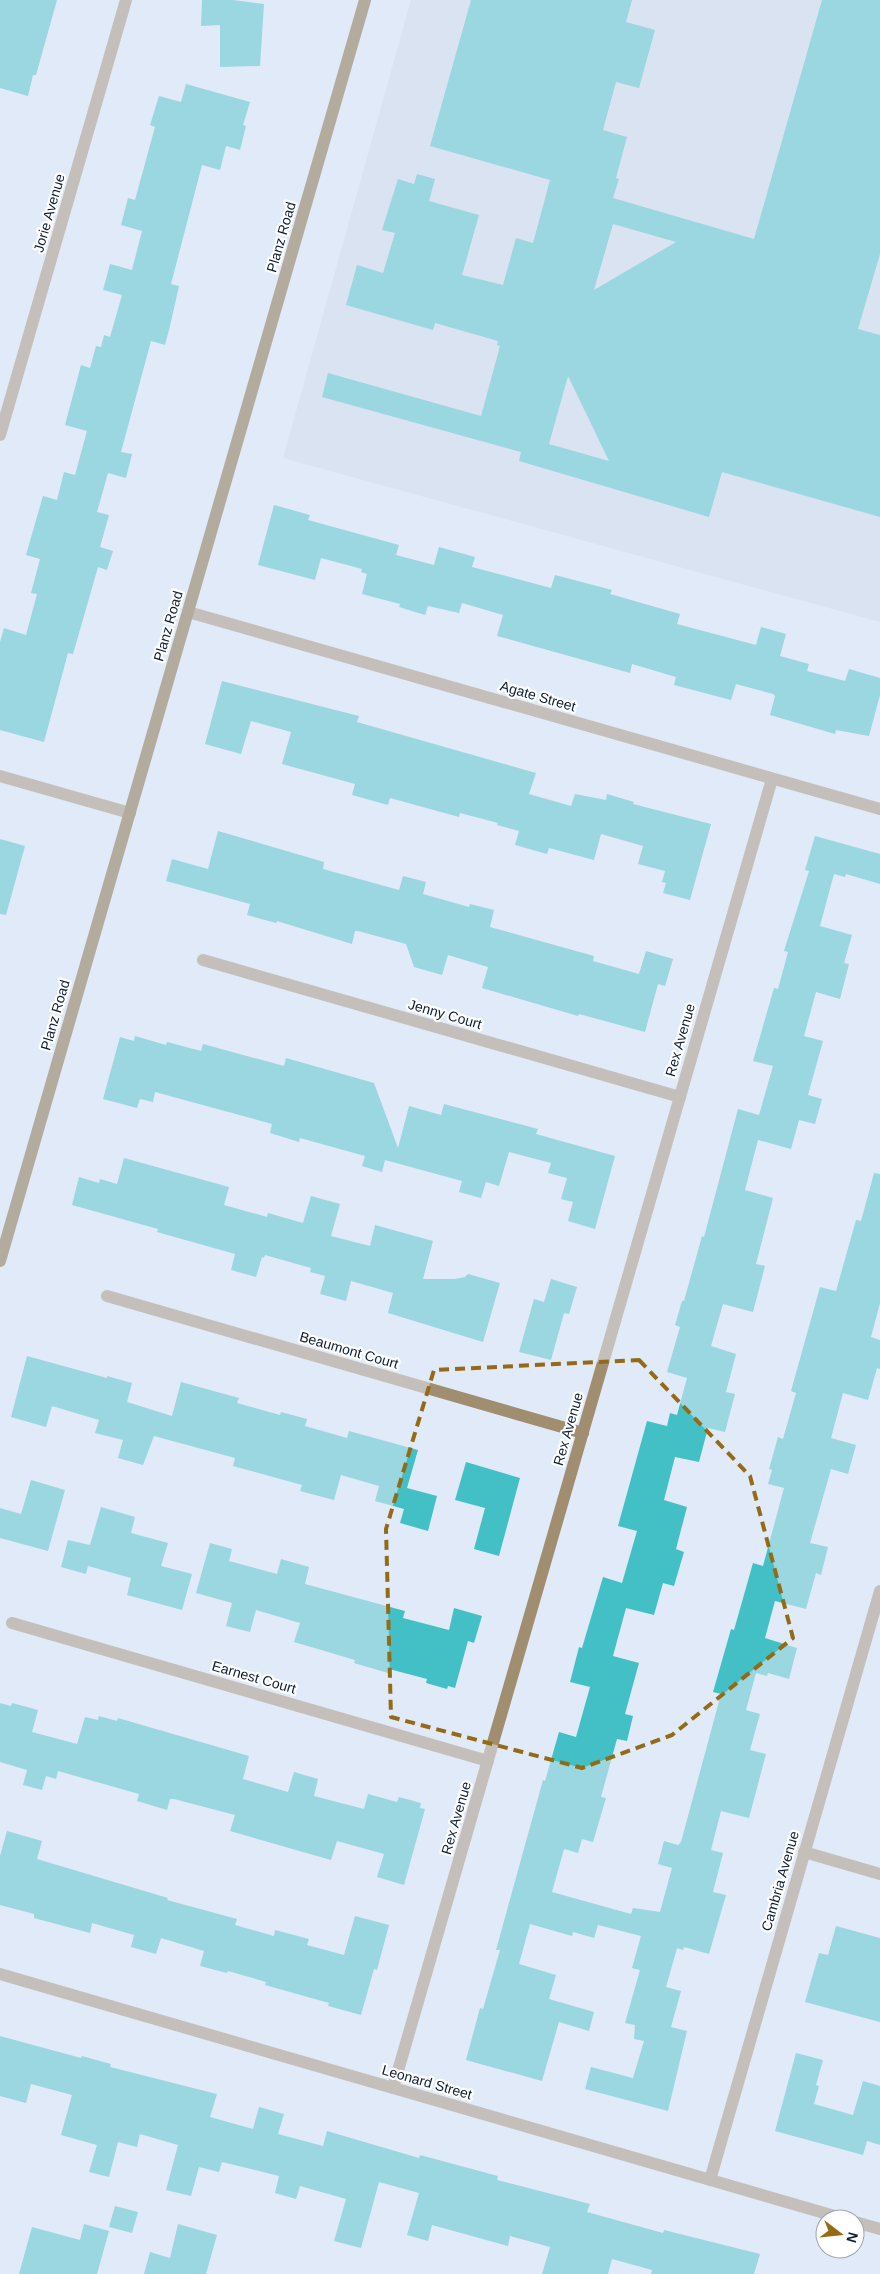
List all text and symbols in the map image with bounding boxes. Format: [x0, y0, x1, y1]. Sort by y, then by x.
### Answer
street label: Jorie Avenue [30, 172, 68, 254]
street label: Planz Road [263, 200, 299, 274]
street label: Planz Road [150, 589, 186, 663]
street label: Agate Street [498, 678, 578, 714]
street label: Planz Road [37, 978, 73, 1052]
street label: Jenny Court [407, 996, 484, 1032]
street label: Rex Avenue [662, 1001, 698, 1078]
street label: Beaumont Court [298, 1328, 400, 1372]
street label: Rex Avenue [550, 1390, 586, 1467]
street label: Earnest Court [210, 1657, 298, 1697]
street label: Rex Avenue [438, 1779, 474, 1856]
street label: Cambria Avenue [758, 1829, 802, 1933]
street label: Leonard Street [380, 2062, 474, 2102]
north arrow [815, 2209, 865, 2259]
text: N [843, 2231, 862, 2245]

